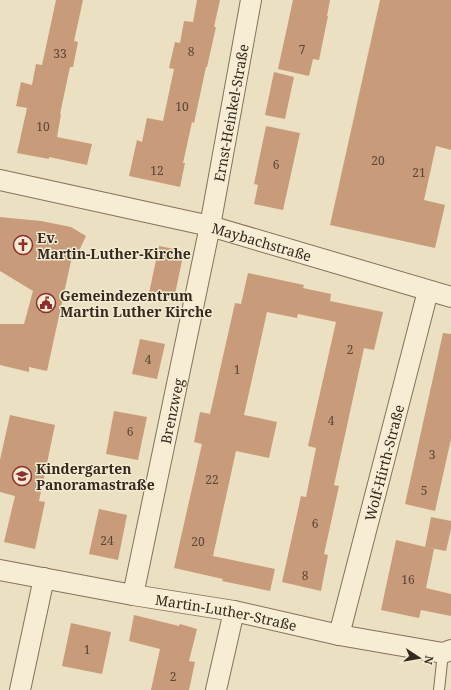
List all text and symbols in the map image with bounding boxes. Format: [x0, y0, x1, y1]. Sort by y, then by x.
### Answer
house number: 7 [299, 41, 306, 58]
street label: Ernst-Heinkel-Straße [209, 42, 252, 183]
house number: 8 [188, 43, 195, 60]
house number: 33 [53, 45, 67, 62]
house number: 10 [175, 98, 189, 115]
house number: 10 [36, 118, 50, 135]
house number: 20 [371, 152, 385, 169]
house number: 6 [273, 156, 280, 173]
house number: 12 [150, 162, 164, 179]
house number: 21 [412, 164, 426, 181]
street label: Maybachstraße [210, 218, 314, 265]
place label: Ev. Martin-Luther-Kirche [37, 228, 191, 263]
church icon: Ev. Martin-Luther-Kirche [12, 234, 34, 256]
place label: Gemeindezentrum Martin Luther Kirche [60, 286, 212, 321]
public building icon: Gemeindezentrum Martin Luther Kirche [35, 292, 57, 314]
house number: 2 [347, 341, 353, 358]
house number: 4 [145, 351, 152, 368]
house number: 1 [234, 361, 240, 378]
street label: Brenzweg [155, 376, 188, 445]
street label: Wolf-Hirth-Straße [359, 402, 408, 523]
house number: 4 [328, 412, 335, 429]
house number: 6 [127, 423, 134, 440]
house number: 3 [429, 446, 436, 463]
place label: Kindergarten Panoramastraße [36, 459, 155, 494]
school or university icon: Kindergarten Panoramastraße [11, 465, 33, 487]
house number: 22 [205, 471, 219, 488]
house number: 5 [421, 482, 427, 499]
house number: 6 [312, 515, 319, 532]
house number: 24 [100, 532, 114, 549]
house number: 20 [191, 533, 205, 550]
house number: 8 [302, 567, 309, 584]
house number: 16 [401, 571, 415, 588]
street label: Martin-Luther-Straße [154, 589, 299, 635]
north arrow [399, 638, 439, 678]
house number: 1 [84, 641, 90, 658]
text: N [421, 654, 438, 666]
house number: 2 [170, 668, 176, 685]

